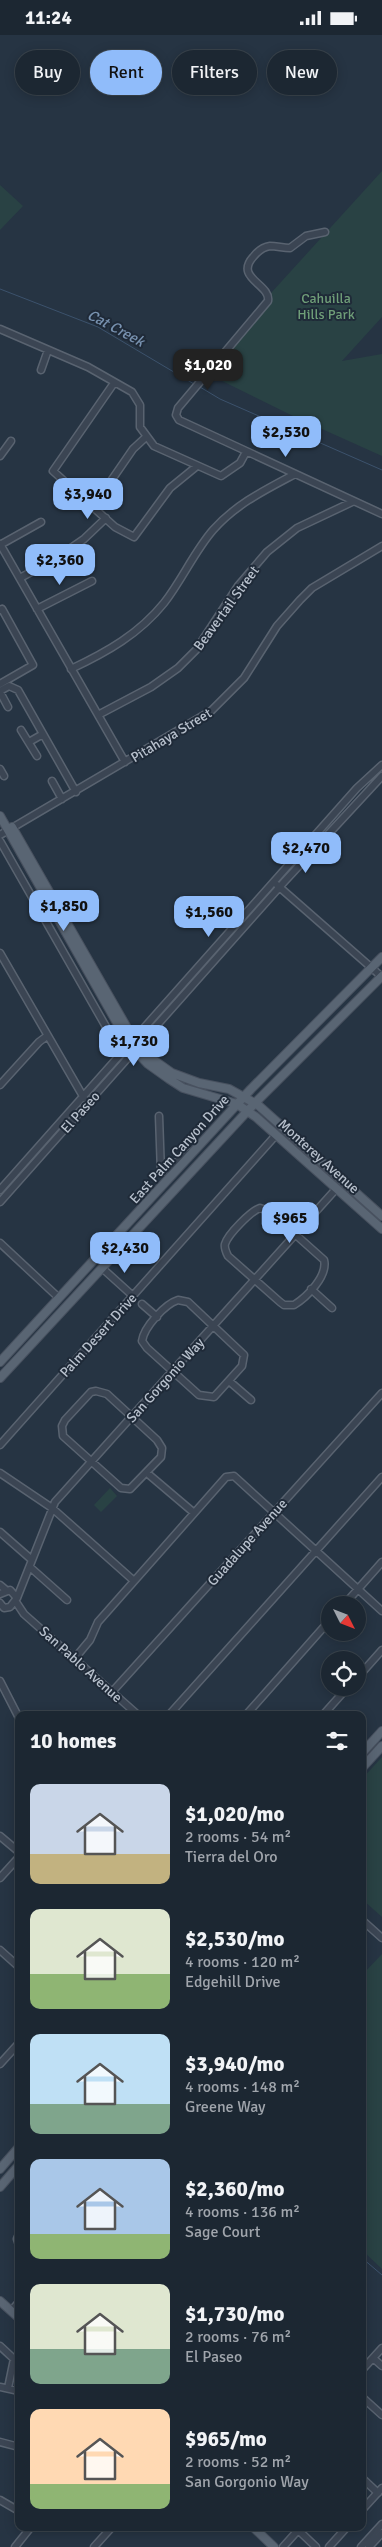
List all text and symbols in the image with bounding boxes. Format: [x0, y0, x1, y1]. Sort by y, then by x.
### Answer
text: 11:24 [25, 6, 72, 30]
chip: Buy [15, 50, 80, 95]
chip: Rent [90, 50, 162, 95]
chip: Filters [172, 50, 257, 95]
chip: New [267, 50, 337, 95]
park label: Cahuilla Hills Park [297, 290, 355, 323]
water label: Cat Creek [84, 306, 149, 351]
pin: $1,020 [167, 349, 249, 391]
text: $1,020 [184, 355, 232, 375]
pin: $2,530 [245, 415, 327, 458]
text: $2,530 [262, 422, 310, 442]
pin: $3,940 [47, 477, 129, 520]
text: $3,940 [64, 484, 112, 504]
pin: $2,360 [19, 543, 101, 586]
text: $2,360 [36, 550, 84, 570]
street label: Beavertail Street [190, 563, 263, 654]
street label: Pitahaya Street [128, 705, 215, 766]
pin: $2,470 [265, 831, 347, 874]
text: $2,470 [282, 838, 330, 858]
pin: $1,850 [23, 889, 105, 932]
pin: $1,560 [168, 895, 250, 938]
text: $1,850 [40, 896, 88, 916]
text: $1,560 [185, 902, 233, 922]
pin: $1,730 [93, 1025, 175, 1067]
text: $1,730 [110, 1031, 158, 1051]
street label: El Paseo [57, 1088, 104, 1137]
street label: East Palm Canyon Drive [126, 1091, 233, 1207]
street label: Monterey Avenue [275, 1116, 363, 1197]
pin: $965 [260, 1201, 320, 1244]
text: $965 [273, 1208, 307, 1228]
pin: $2,430 [84, 1231, 166, 1274]
text: $2,430 [101, 1238, 149, 1258]
street label: Palm Desert Drive [56, 1290, 140, 1381]
street label: San Gorgonio Way [123, 1334, 208, 1426]
street label: Guadalupe Avenue [204, 1495, 291, 1589]
north arrow [321, 1596, 366, 1641]
map controls [321, 1596, 366, 1696]
street label: San Pablo Avenue [36, 1623, 126, 1706]
button: locate [321, 1651, 366, 1696]
icon: filters [323, 1727, 351, 1755]
text: 10 homes [30, 1728, 116, 1754]
text: $1,020/mo [185, 1801, 284, 1827]
icon: home [70, 1804, 130, 1864]
text: 2 rooms · 54 m² [185, 1827, 291, 1847]
text: Tierra del Oro [185, 1847, 278, 1867]
text: $2,530/mo [185, 1926, 284, 1952]
icon: home [70, 1929, 130, 1989]
text: 4 rooms · 120 m² [185, 1952, 300, 1972]
text: Edgehill Drive [185, 1972, 280, 1992]
text: $3,940/mo [185, 2051, 284, 2077]
icon: home [70, 2054, 130, 2114]
text: 4 rooms · 148 m² [185, 2077, 300, 2097]
text: Greene Way [185, 2097, 266, 2117]
text: $2,360/mo [185, 2176, 284, 2202]
icon: home [70, 2179, 130, 2239]
text: 4 rooms · 136 m² [185, 2202, 300, 2222]
text: Sage Court [185, 2222, 260, 2242]
text: $1,730/mo [185, 2301, 284, 2327]
icon: home [70, 2304, 130, 2364]
text: 2 rooms · 76 m² [185, 2327, 291, 2347]
text: El Paseo [185, 2347, 242, 2367]
text: $965/mo [185, 2426, 267, 2452]
icon: home [70, 2429, 130, 2489]
text: 2 rooms · 52 m² [185, 2452, 291, 2472]
text: San Gorgonio Way [185, 2472, 309, 2492]

